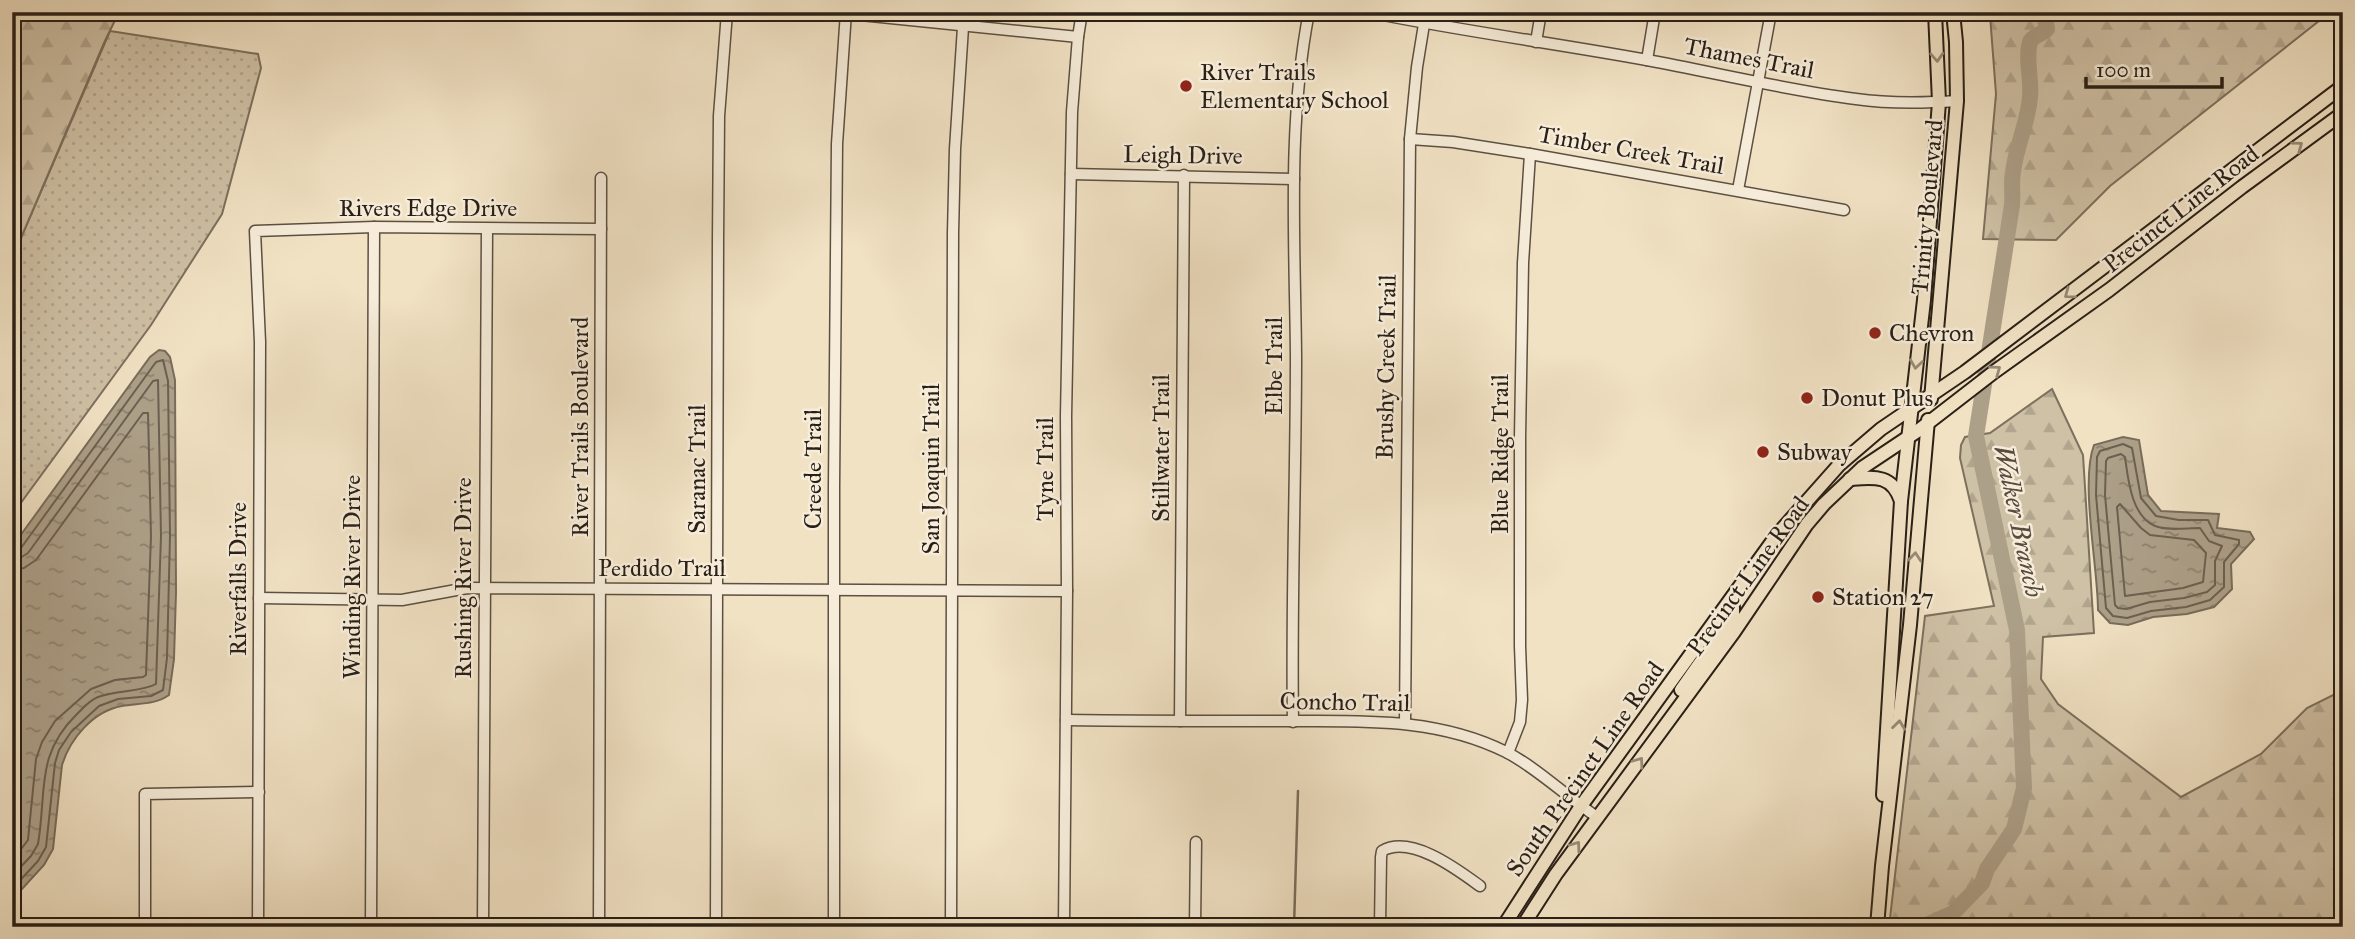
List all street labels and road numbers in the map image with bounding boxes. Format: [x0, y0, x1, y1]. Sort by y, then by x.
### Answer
street label: Thames Trail [1681, 31, 1817, 85]
street label: Trinity Boulevard [1904, 118, 1950, 296]
street label: Timber Creek Trail [1536, 119, 1727, 181]
street label: Leigh Drive [1123, 139, 1243, 171]
street label: Precinct Line Road [2097, 139, 2265, 279]
street label: Rivers Edge Drive [339, 193, 517, 223]
street label: Brushy Creek Trail [1369, 274, 1403, 460]
street label: Elbe Trail [1259, 316, 1289, 415]
street label: River Trails Boulevard [565, 317, 595, 537]
street label: Stillwater Trail [1146, 373, 1176, 522]
street label: Blue Ridge Trail [1485, 373, 1515, 534]
street label: San Joaquin Trail [916, 383, 946, 554]
street label: Saranac Trail [682, 404, 712, 534]
street label: Creede Trail [798, 408, 828, 529]
street label: Tyne Trail [1030, 417, 1060, 521]
street label: Winding River Drive [337, 475, 367, 679]
street label: Rushing River Drive [448, 477, 478, 679]
street label: Precinct Line Road [1680, 491, 1816, 661]
street label: Riverfalls Drive [223, 502, 253, 656]
street label: Perdido Trail [598, 553, 727, 583]
street label: South Precinct Line Road [1499, 656, 1671, 882]
street label: Concho Trail [1279, 686, 1411, 718]

